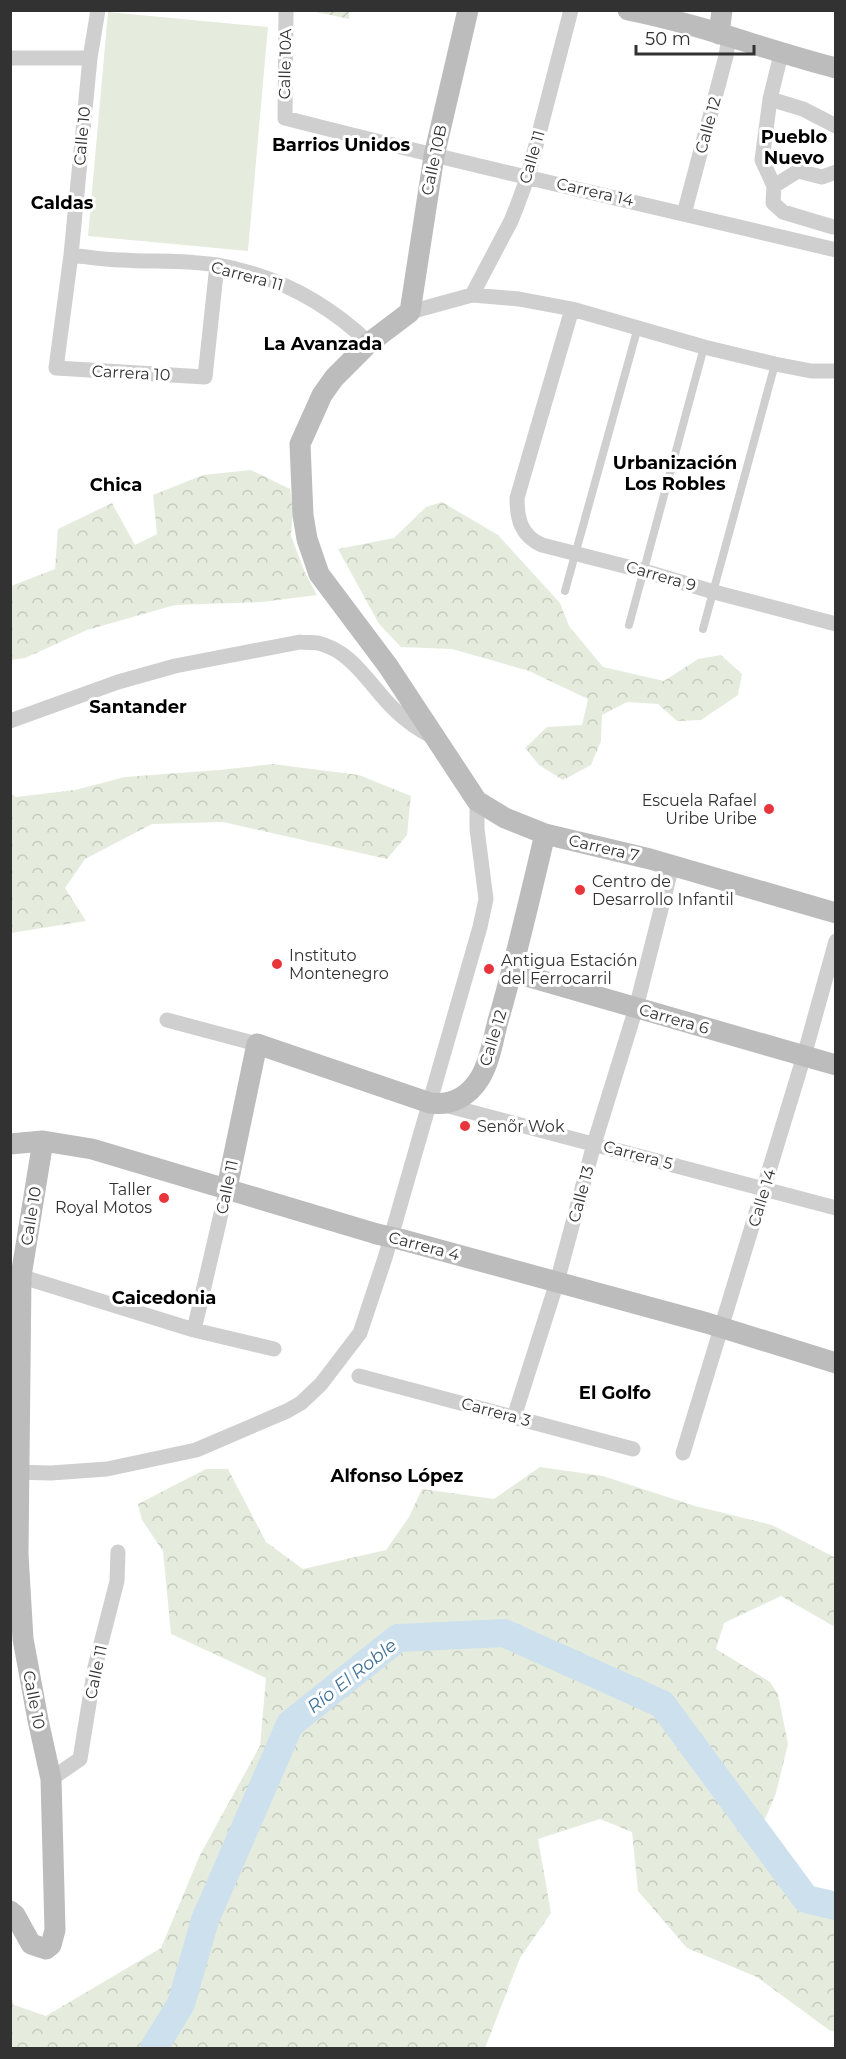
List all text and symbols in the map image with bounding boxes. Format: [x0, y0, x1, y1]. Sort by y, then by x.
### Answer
scale bar [636, 18, 754, 56]
street label: Calle 10A [275, 28, 295, 100]
text: 50 m [645, 28, 691, 50]
street label: Calle 12 [691, 95, 725, 155]
street label: Calle 10 [70, 106, 94, 166]
street label: Calle 10B [417, 123, 451, 197]
district label: Pueblo Nuevo [761, 126, 827, 169]
street label: Calle 11 [515, 128, 549, 186]
district label: Barrios Unidos [272, 134, 410, 156]
street label: Carrera 14 [555, 174, 636, 210]
district label: Caldas [31, 192, 94, 214]
street label: Carrera 11 [209, 257, 285, 295]
district label: La Avanzada [264, 333, 382, 355]
street label: Carrera 10 [91, 361, 171, 385]
district label: Urbanización Los Robles [613, 452, 737, 495]
district label: Chica [90, 474, 142, 496]
street label: Carrera 9 [624, 557, 698, 595]
district label: Santander [89, 696, 187, 718]
place label: Escuela Rafael Uribe Uribe [642, 791, 757, 828]
marker: Escuela Rafael Uribe Uribe [762, 802, 776, 816]
street label: Carrera 7 [567, 831, 641, 865]
place label: Centro de Desarrollo Infantil [592, 872, 734, 909]
marker: Centro de Desarrollo Infantil [573, 883, 587, 897]
place label: Instituto Montenegro [289, 946, 389, 983]
place label: Antigua Estación del Ferrocarril [501, 951, 637, 988]
marker: Instituto Montenegro [270, 957, 284, 971]
marker: Antigua Estación del Ferrocarril [482, 962, 496, 976]
street label: Carrera 6 [637, 1000, 711, 1038]
street label: Calle 12 [475, 1007, 511, 1069]
place label: Senõr Wok [477, 1117, 565, 1136]
marker: Senõr Wok [458, 1119, 472, 1133]
street label: Carrera 5 [601, 1137, 675, 1173]
street label: Calle 11 [212, 1158, 242, 1216]
street label: Calle 13 [564, 1164, 598, 1224]
street label: Calle 14 [744, 1166, 780, 1229]
place label: Taller Royal Motos [55, 1180, 152, 1217]
street label: Calle 10 [17, 1185, 45, 1247]
marker: Taller Royal Motos [157, 1191, 171, 1205]
street label: Carrera 4 [386, 1227, 462, 1265]
district label: Caicedonia [112, 1287, 216, 1309]
district label: El Golfo [579, 1382, 651, 1404]
street label: Carrera 3 [459, 1394, 533, 1430]
district label: Alfonso López [330, 1465, 464, 1487]
water label: Río El Roble [303, 1634, 401, 1718]
street label: Calle 11 [81, 1643, 111, 1701]
street label: Calle 10 [19, 1669, 49, 1731]

